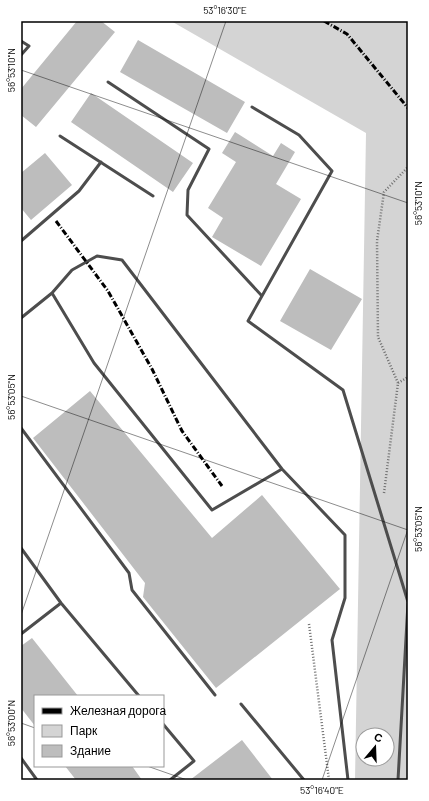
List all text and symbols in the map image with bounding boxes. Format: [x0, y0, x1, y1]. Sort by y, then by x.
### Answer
text: 53°16'30"E [203, 4, 247, 16]
text: 56°53'10"N [5, 48, 17, 92]
text: 56°53'10"N [412, 181, 424, 225]
text: 56°53'05"N [5, 374, 17, 420]
text: 56°53'05"N [412, 506, 424, 552]
legend [34, 695, 164, 767]
text: 56°53'00"N [5, 700, 17, 746]
text: Железная дорога [70, 703, 166, 718]
text: Парк [70, 723, 98, 738]
north arrow [355, 727, 395, 767]
text: С [373, 730, 384, 745]
text: Здание [70, 743, 111, 758]
text: 53°16'40"E [300, 784, 344, 796]

